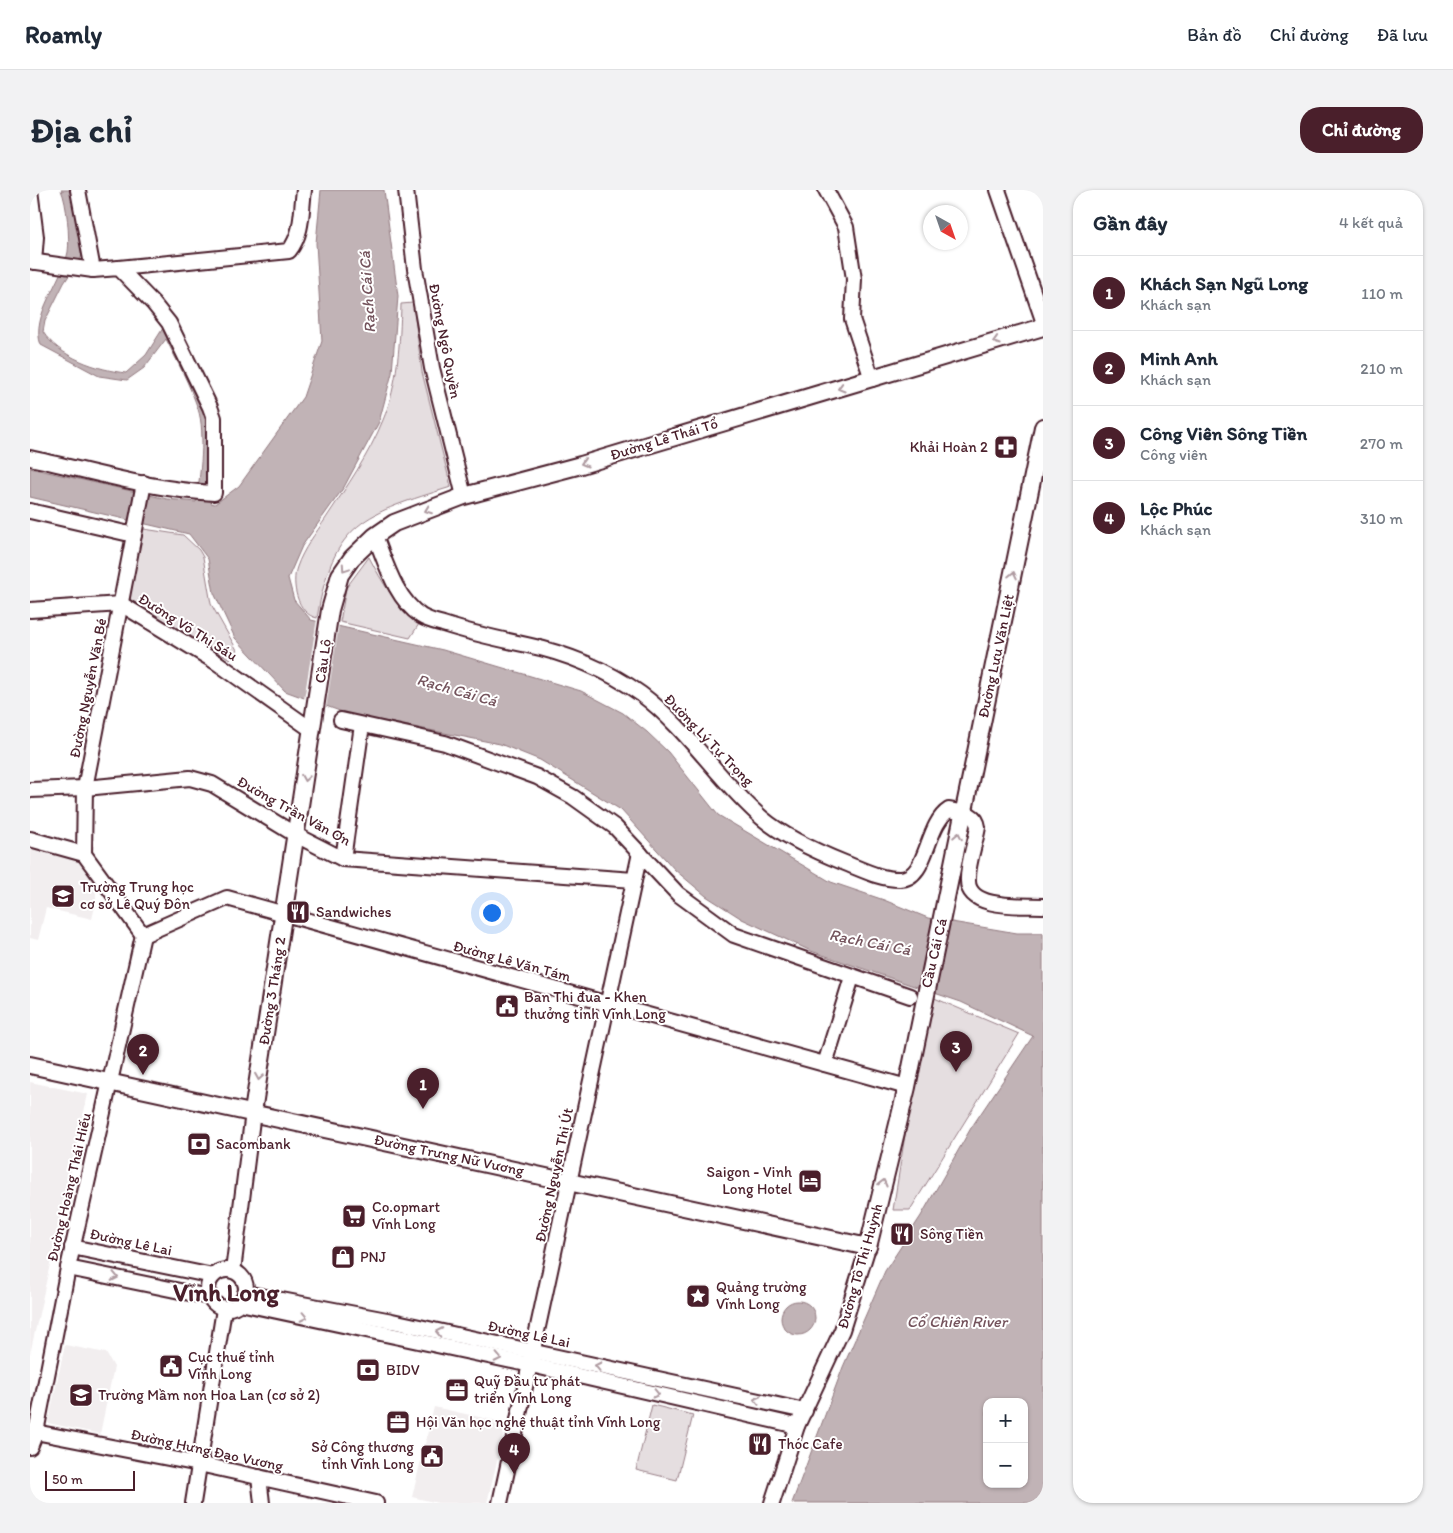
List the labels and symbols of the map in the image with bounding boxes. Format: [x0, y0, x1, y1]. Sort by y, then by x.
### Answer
north arrow [923, 205, 968, 250]
water label: Rạch Cái Cá [355, 250, 379, 334]
street label: Đường Ngô Quyền [425, 282, 465, 401]
one-way arrow [993, 336, 1001, 346]
one-way arrow [837, 382, 845, 392]
street label: Đường Lê Thái Tổ [608, 414, 720, 464]
pharmacy icon: Khải Hoàn 2 [993, 434, 1019, 460]
place label: Khải Hoàn 2 [910, 438, 988, 456]
one-way arrow [580, 458, 589, 468]
one-way arrow [425, 504, 433, 514]
one-way arrow [341, 563, 351, 572]
one-way arrow [1007, 570, 1017, 579]
street label: Đường Võ Thị Sáu [135, 589, 241, 665]
street label: Đường Lưu Văn Liệt [974, 592, 1018, 720]
street label: Đường Nguyễn Văn Bé [66, 616, 110, 760]
street label: Cầu Lộ [311, 638, 335, 684]
water label: Rạch Cái Cá [415, 670, 500, 711]
street label: Đường Lý Tự Trọng [660, 690, 758, 790]
street label: Đường Trần Văn Ơn [234, 772, 354, 850]
one-way arrow [300, 774, 311, 782]
one-way arrow [953, 832, 963, 841]
place label: Trường Trung học cơ sở Lê Quý Đôn [80, 878, 194, 913]
school or university icon: Trường Trung học cơ sở Lê Quý Đôn [50, 883, 76, 909]
restaurant icon: Sandwiches [285, 899, 311, 925]
your location [479, 900, 505, 926]
place label: Sandwiches [316, 903, 392, 921]
street label: Cầu Cái Cá [917, 916, 951, 990]
water label: Rạch Cái Cá [828, 925, 913, 959]
street label: Đường 3 Tháng 2 [255, 935, 289, 1046]
street label: Đường Lê Văn Tám [451, 937, 573, 985]
place label: Ban Thi đua - Khen thưởng tỉnh Vĩnh Long [524, 988, 666, 1023]
public building icon: Ban Thi đua - Khen thưởng tỉnh Vĩnh Long [494, 993, 520, 1019]
pin: 3 [940, 1031, 972, 1072]
pin: 2 [127, 1034, 159, 1075]
pin: 1 [407, 1068, 439, 1109]
one-way arrow [254, 1073, 265, 1081]
street label: Đường Nguyễn Thị Út [531, 1106, 577, 1244]
street label: Đường Hoàng Thái Hiếu [43, 1111, 95, 1263]
street label: Đường Trưng Nữ Vương [372, 1130, 526, 1180]
bank icon: Sacombank [186, 1131, 212, 1157]
place label: Sacombank [216, 1135, 291, 1153]
place label: Saigon - Vinh Long Hotel [707, 1163, 793, 1198]
hotel icon: Saigon - Vinh Long Hotel [797, 1168, 823, 1194]
one-way arrow [877, 1178, 888, 1187]
place label: Co.opmart Vĩnh Long [372, 1198, 440, 1233]
street label: Đường Tô Thị Huỳnh [833, 1201, 887, 1331]
supermarket icon: Co.opmart Vĩnh Long [341, 1203, 367, 1229]
restaurant icon: Sông Tiền [889, 1221, 915, 1247]
street label: Đường Lê Lai [88, 1225, 174, 1259]
place label: Sông Tiền [920, 1225, 984, 1243]
shop icon: PNJ [330, 1244, 356, 1270]
place label: PNJ [360, 1248, 386, 1266]
one-way arrow [111, 1272, 120, 1282]
district label: Vĩnh Long [173, 1277, 280, 1308]
place label: Quảng trường Vĩnh Long [716, 1278, 807, 1313]
place icon: Quảng trường Vĩnh Long [685, 1283, 711, 1309]
one-way arrow [300, 1311, 309, 1322]
water label: Cổ Chiên River [907, 1312, 1009, 1331]
street label: Đường Lê Lai [486, 1317, 572, 1351]
one-way arrow [435, 1327, 444, 1338]
place label: Cục thuế tỉnh Vĩnh Long [188, 1348, 275, 1383]
one-way arrow [493, 1352, 502, 1363]
public building icon: Cục thuế tỉnh Vĩnh Long [158, 1353, 184, 1379]
bank icon: BIDV [355, 1357, 381, 1383]
place label: BIDV [386, 1361, 420, 1379]
one-way arrow [594, 1361, 603, 1372]
place label: Quỹ Đầu tư phát triển Vĩnh Long [474, 1372, 581, 1407]
office icon: Quỹ Đầu tư phát triển Vĩnh Long [444, 1377, 470, 1403]
school or university icon: Trường Mầm non Hoa Lan (cơ sở 2) [68, 1382, 94, 1408]
place label: Trường Mầm non Hoa Lan (cơ sở 2) [98, 1386, 320, 1404]
one-way arrow [652, 1388, 661, 1399]
one-way arrow [752, 1396, 761, 1406]
office icon: Hội Văn học nghệ thuật tỉnh Vĩnh Long [385, 1409, 411, 1435]
place label: Hội Văn học nghệ thuật tỉnh Vĩnh Long [416, 1413, 661, 1431]
street label: Đường Hưng Đạo Vương [129, 1425, 285, 1475]
restaurant icon: Thóc Cafe [747, 1431, 773, 1457]
pin: 4 [498, 1433, 530, 1474]
place label: Thóc Cafe [778, 1435, 843, 1453]
place label: Sở Công thương tỉnh Vĩnh Long [311, 1438, 414, 1473]
public building icon: Sở Công thương tỉnh Vĩnh Long [419, 1443, 445, 1469]
scale bar [45, 1468, 135, 1491]

